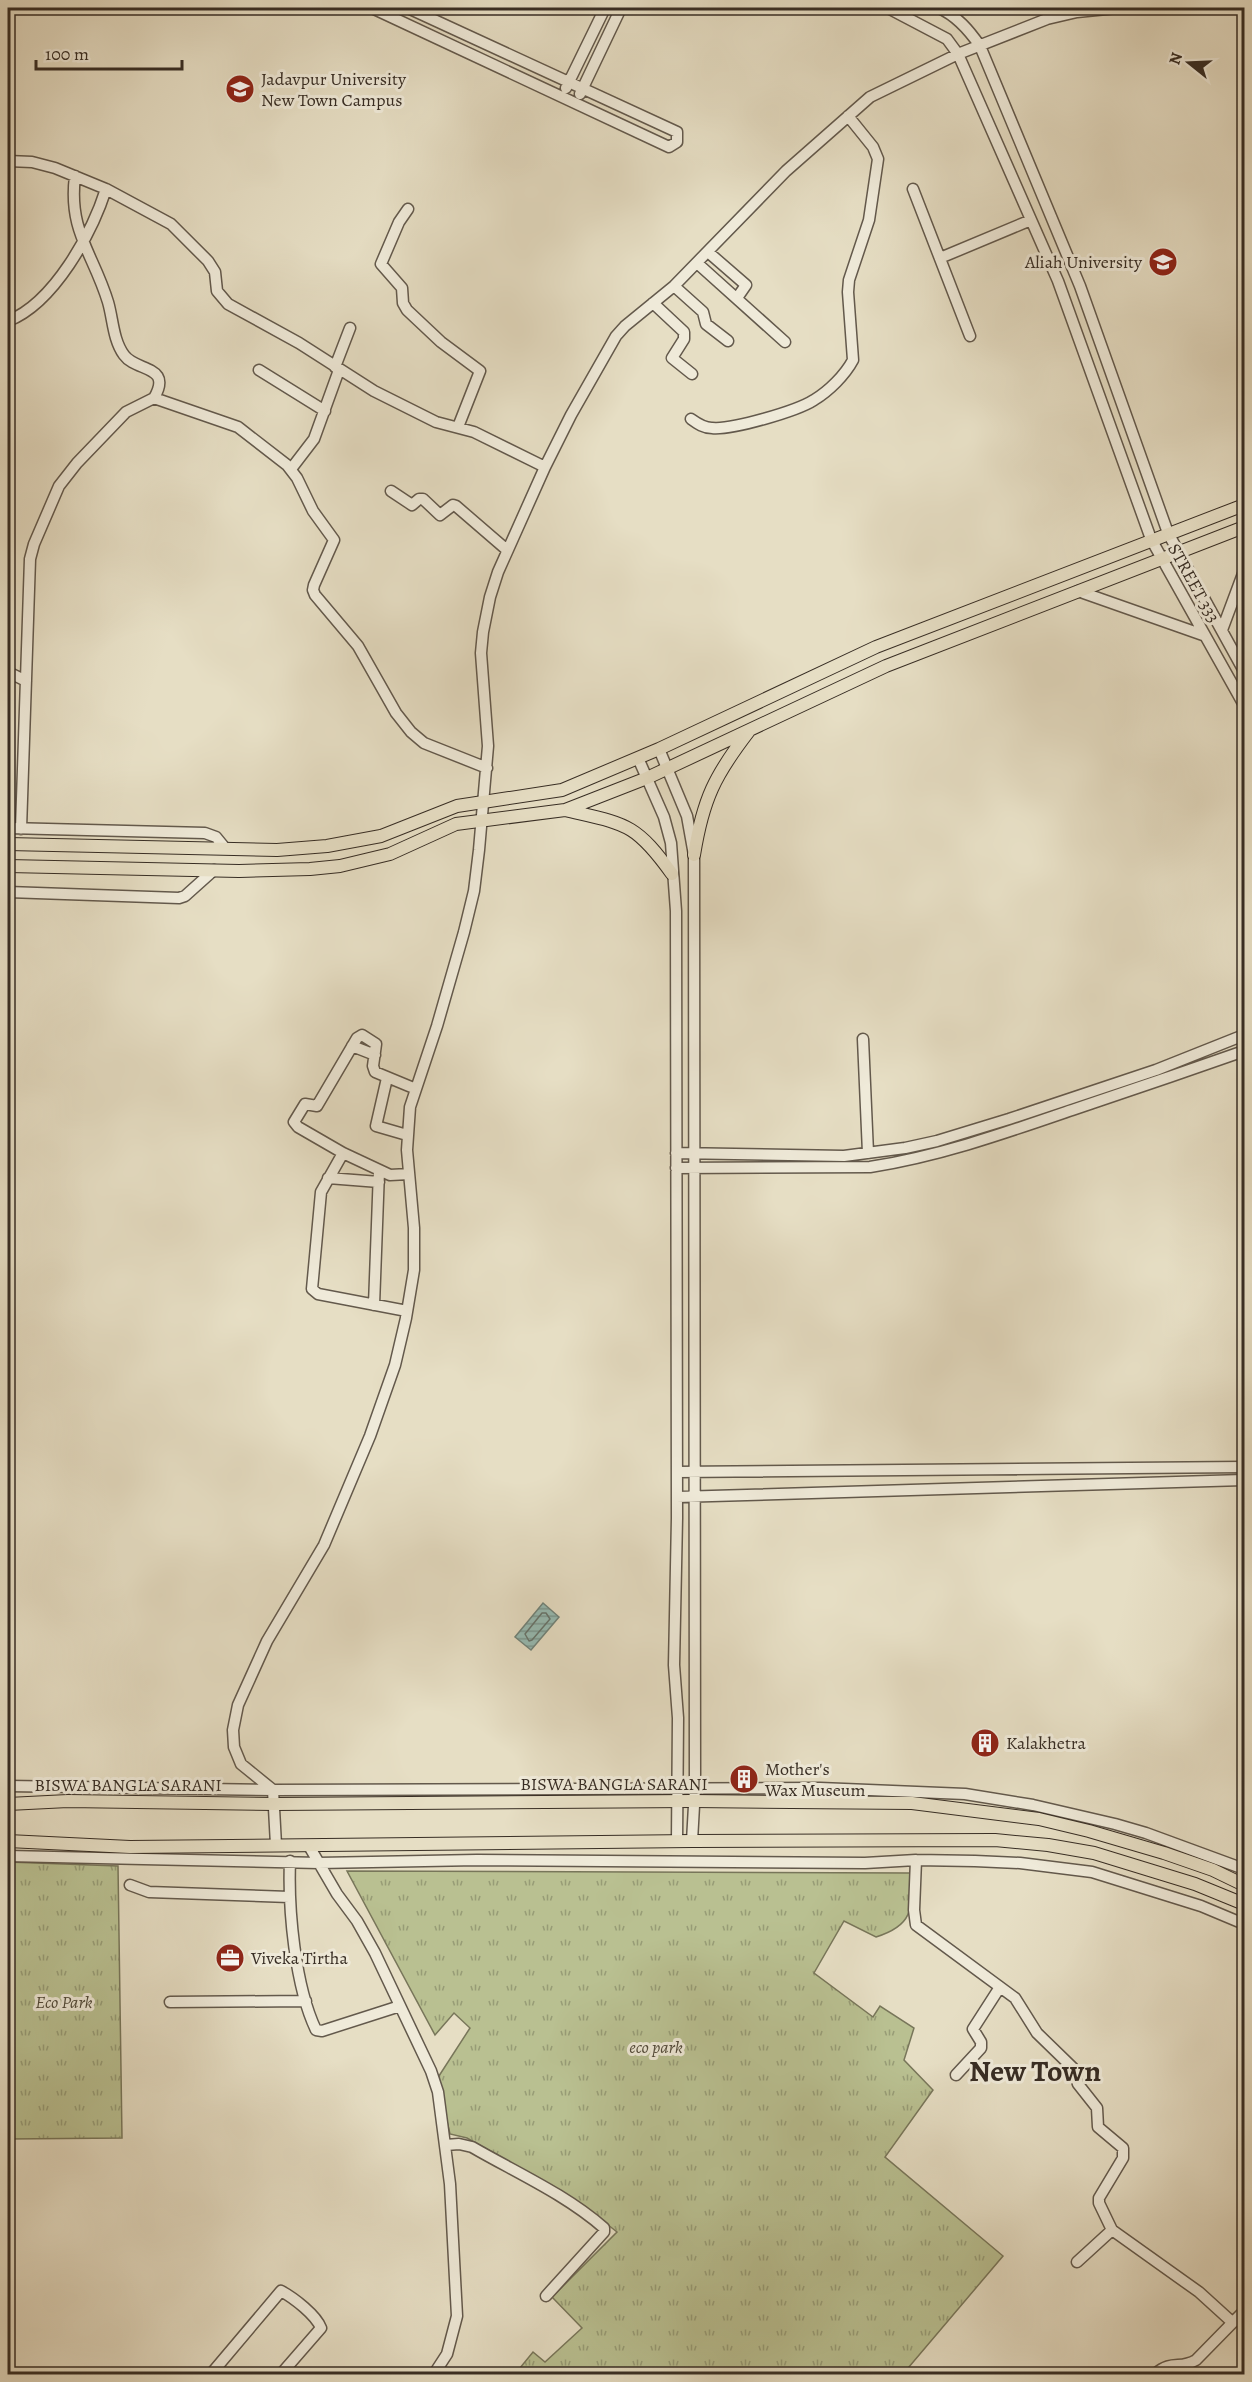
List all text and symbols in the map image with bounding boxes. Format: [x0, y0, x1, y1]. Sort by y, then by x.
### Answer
scale bar [36, 33, 182, 71]
north arrow [1159, 33, 1219, 93]
text: 100 m [45, 42, 89, 66]
text: N [1163, 49, 1188, 68]
place label: Jadavpur University New Town Campus [261, 67, 407, 112]
school or university icon: Jadavpur University New Town Campus [224, 73, 256, 105]
school or university icon: Aliah University [1147, 246, 1179, 278]
place label: Aliah University [1024, 250, 1143, 274]
street label: STREET 333 [1162, 539, 1226, 627]
building icon: Kalakhetra [969, 1727, 1001, 1759]
place label: Kalakhetra [1006, 1731, 1087, 1755]
place label: Mother's Wax Museum [764, 1757, 865, 1802]
building icon: Mother's Wax Museum [728, 1763, 760, 1795]
street label: BISWA BANGLA SARANI [520, 1772, 708, 1796]
street label: BISWA BANGLA SARANI [34, 1773, 222, 1797]
office icon: Viveka Tirtha [214, 1942, 246, 1974]
place label: Viveka Tirtha [250, 1946, 348, 1970]
park label: Eco Park [35, 1990, 93, 2014]
park label: eco park [629, 2035, 683, 2059]
district label: New Town [969, 2051, 1101, 2091]

